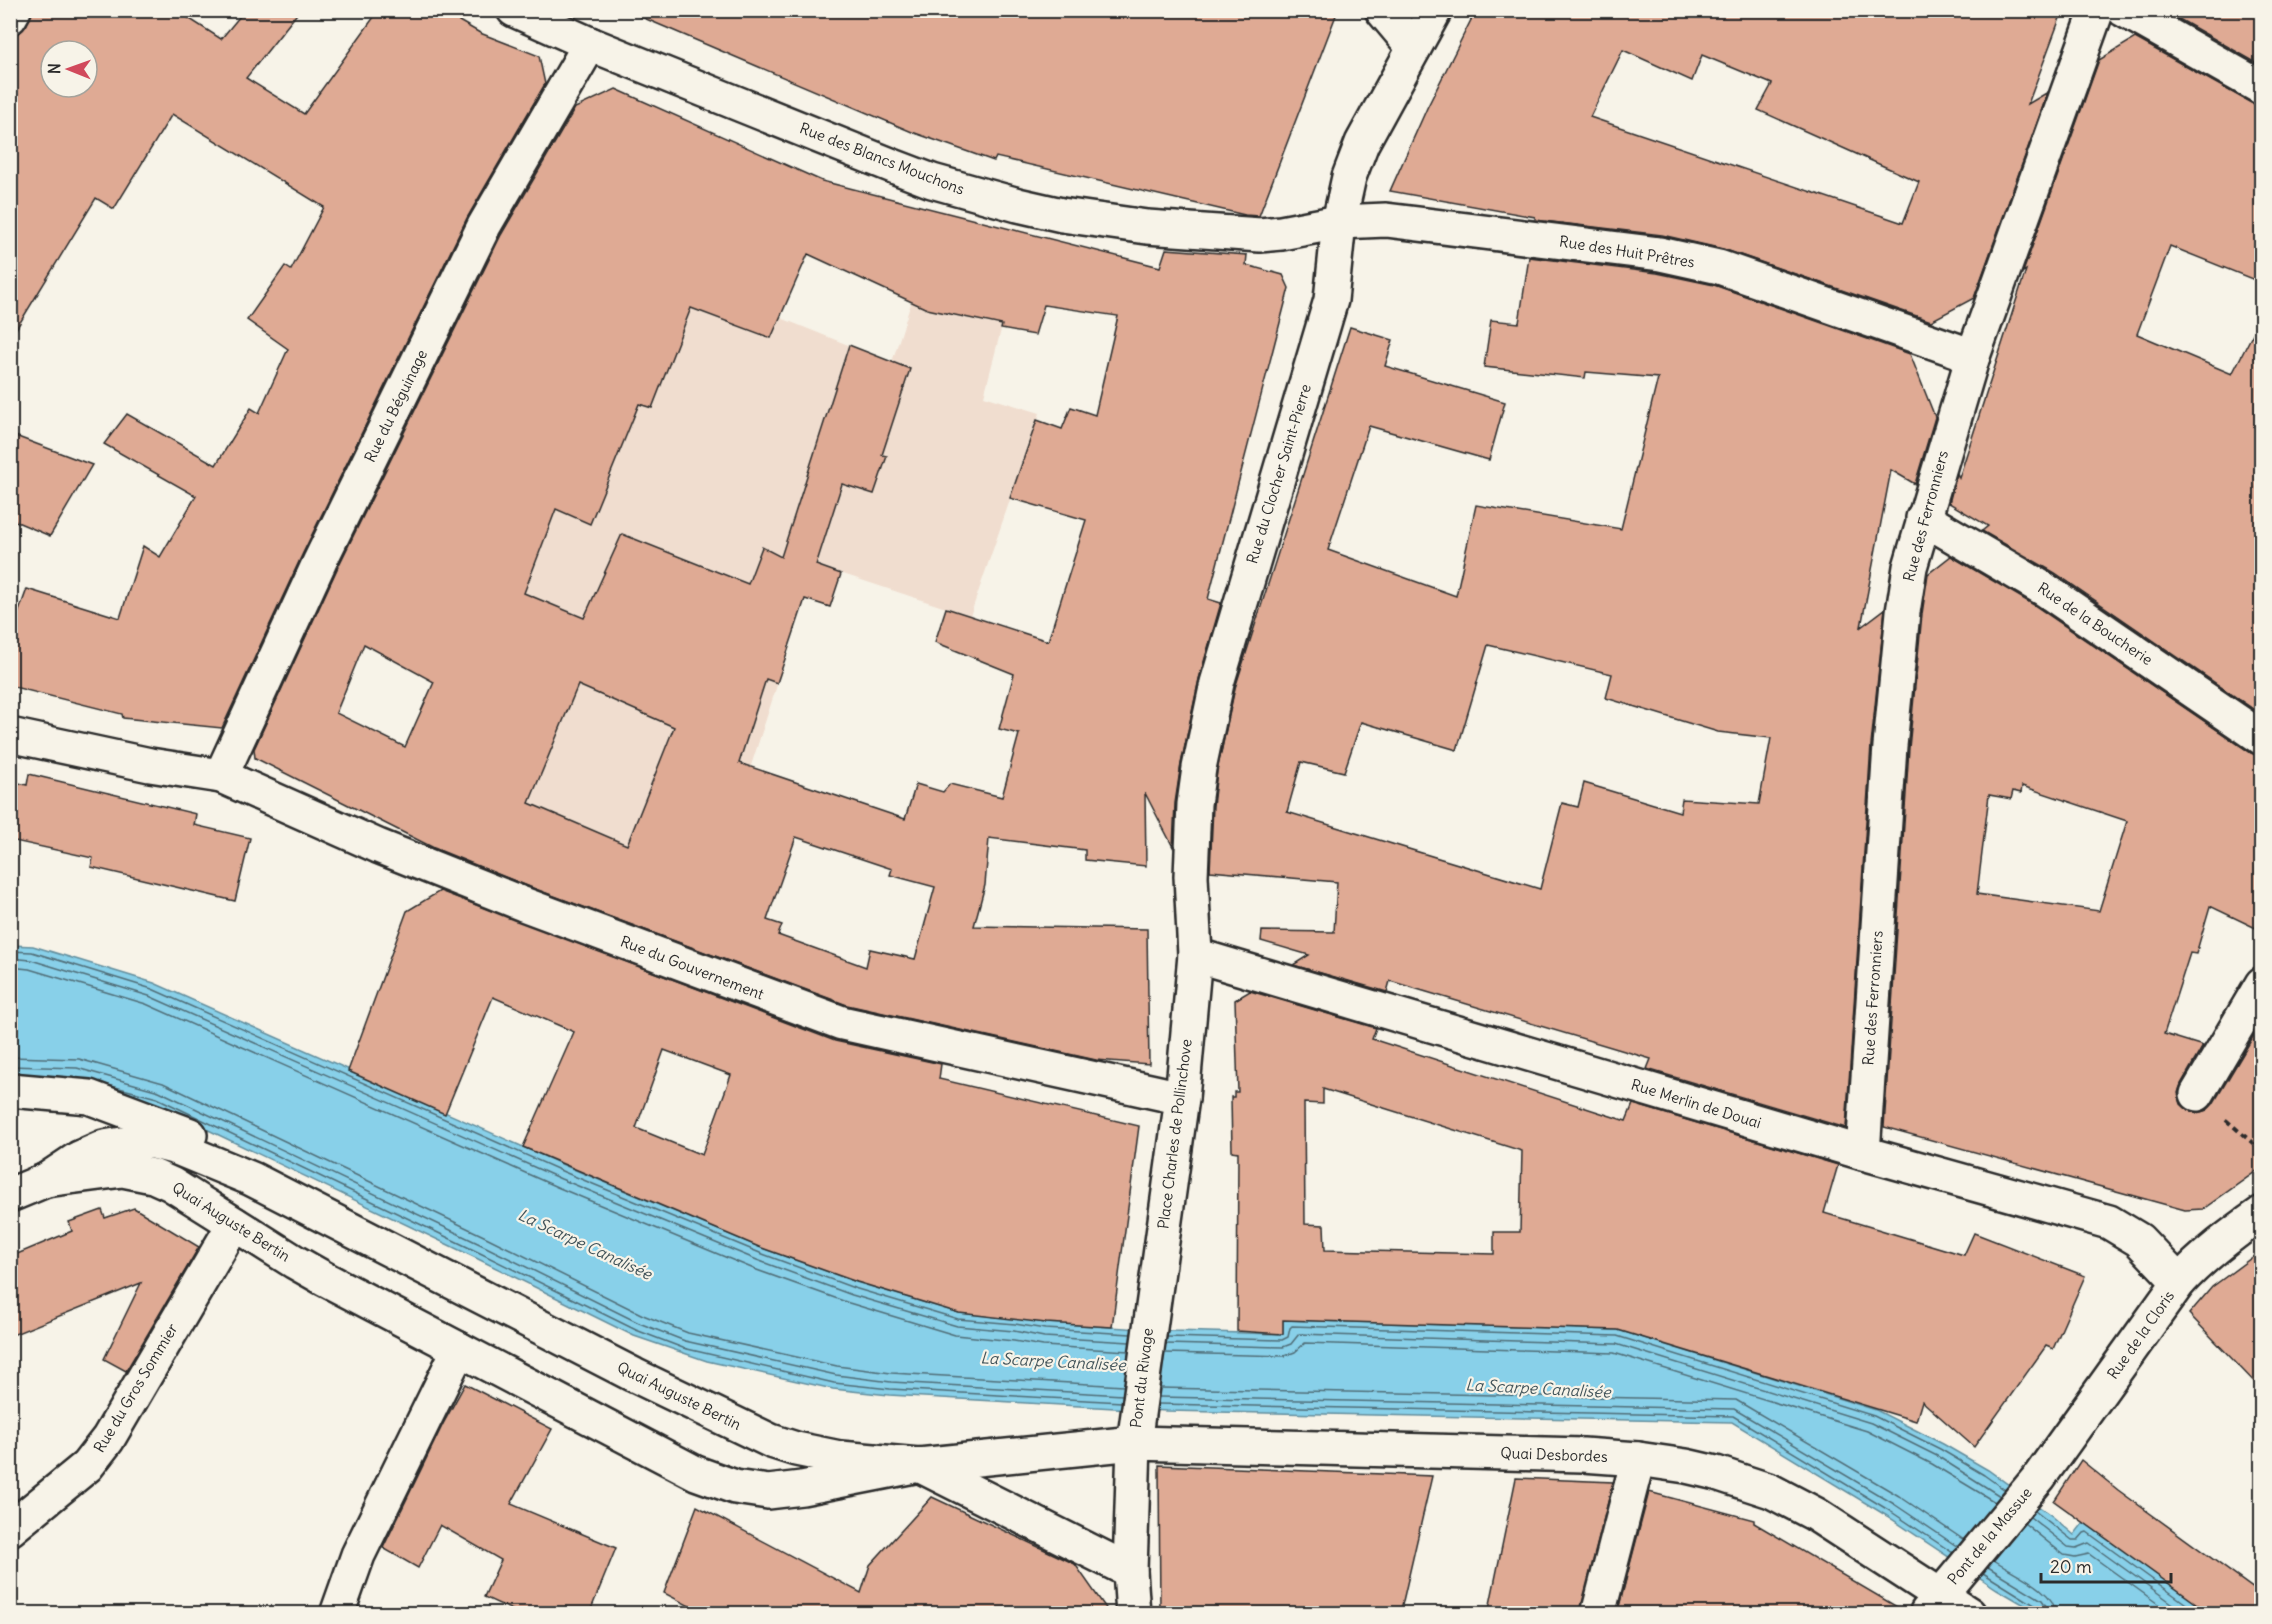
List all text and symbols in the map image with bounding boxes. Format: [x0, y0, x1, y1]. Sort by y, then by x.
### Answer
north arrow [39, 39, 99, 99]
text: N [44, 63, 64, 74]
street label: Rue des Blancs Mouchons [797, 118, 967, 199]
street label: Rue des Huit Prêtres [1558, 231, 1696, 272]
street label: Rue du Béguinage [360, 346, 431, 465]
street label: Rue du Clocher Saint-Pierre [1242, 382, 1315, 566]
street label: Rue des Ferronniers [1899, 448, 1952, 584]
street label: Rue de la Boucherie [2034, 578, 2156, 669]
street label: Rue des Ferronniers [1858, 930, 1887, 1066]
street label: Rue du Gouvernement [618, 931, 767, 1004]
street label: Place Charles de Pollinchove [1153, 1038, 1196, 1230]
street label: Rue Merlin de Douai [1629, 1075, 1764, 1132]
street label: Quai Auguste Bertin [169, 1178, 294, 1266]
water label: La Scarpe Canalisée [515, 1204, 656, 1284]
street label: Rue de la Cloris [2103, 1287, 2178, 1383]
street label: Rue du Gros Sommier [90, 1320, 182, 1456]
street label: Pont du Rivage [1126, 1327, 1157, 1429]
water label: La Scarpe Canalisée [980, 1347, 1127, 1375]
street label: Quai Auguste Bertin [614, 1357, 745, 1434]
water label: La Scarpe Canalisée [1465, 1374, 1612, 1402]
street label: Quai Desbordes [1500, 1443, 1608, 1466]
street label: Pont de la Massue [1943, 1483, 2036, 1588]
scale bar [2041, 1546, 2172, 1584]
text: 20 m [2050, 1555, 2092, 1578]

